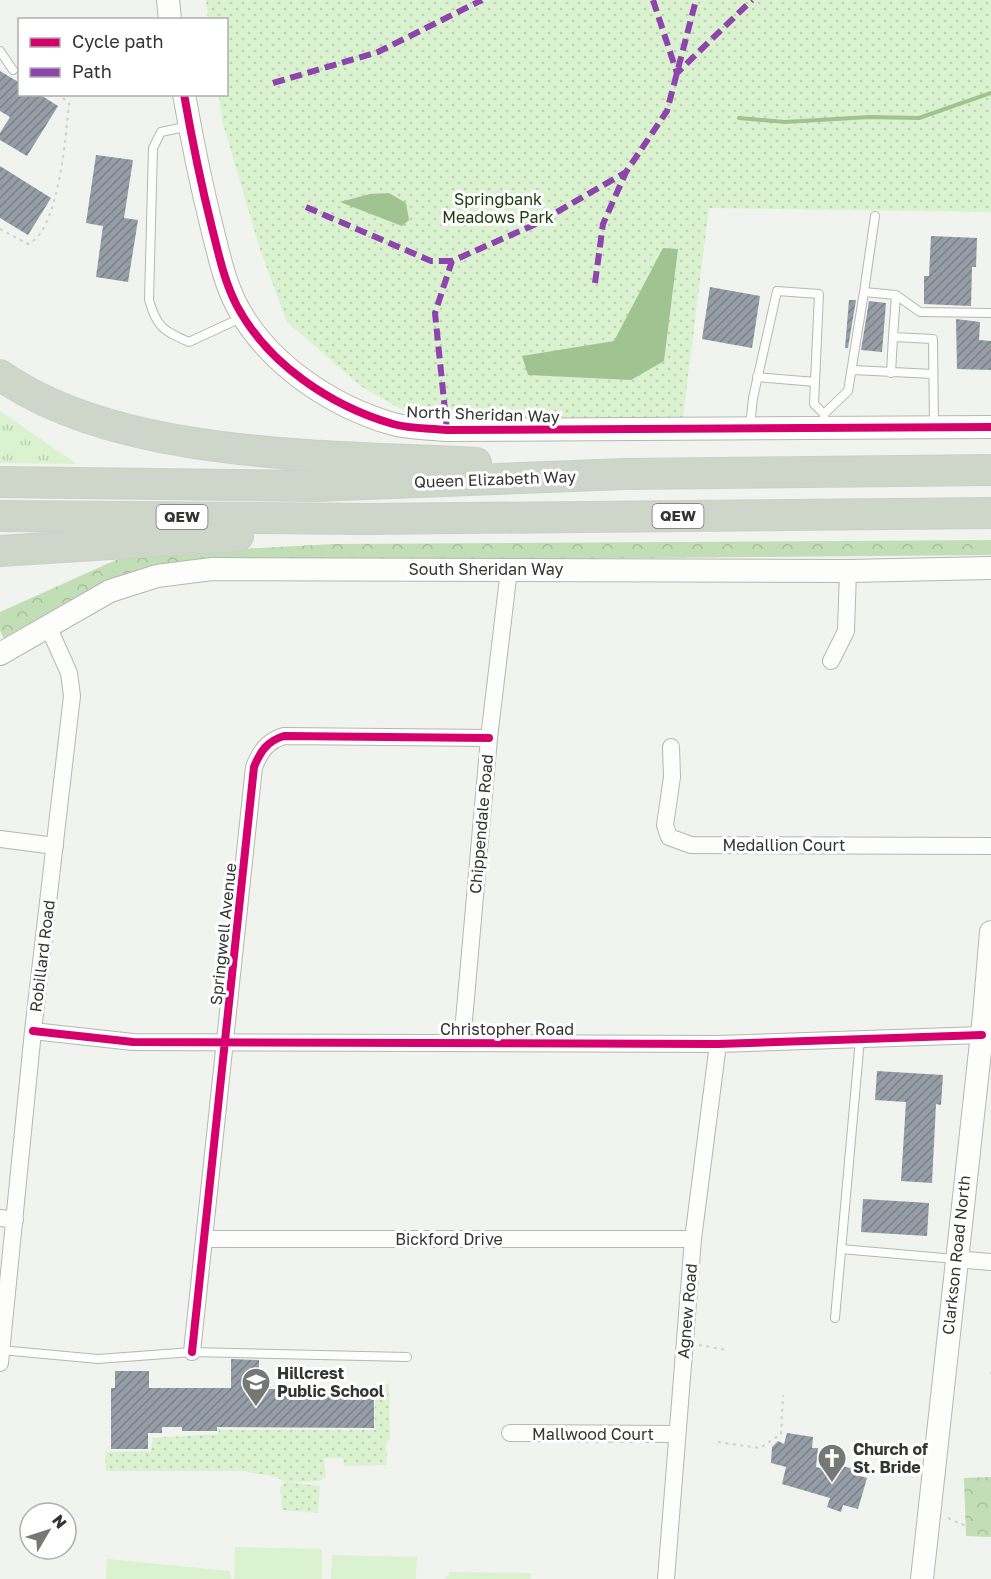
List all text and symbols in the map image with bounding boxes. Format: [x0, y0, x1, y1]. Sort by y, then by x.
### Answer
legend [18, 18, 228, 96]
text: Cycle path [72, 30, 164, 52]
text: Path [72, 60, 112, 82]
park label: Springbank Meadows Park [442, 189, 554, 227]
street label: North Sheridan Way [406, 401, 560, 427]
street label: Queen Elizabeth Way [414, 466, 576, 492]
road number: QEW [652, 504, 704, 528]
road number: QEW [156, 505, 207, 529]
street label: South Sheridan Way [409, 559, 563, 579]
street label: Chippendale Road [465, 753, 497, 895]
street label: Medallion Court [722, 835, 846, 855]
street label: Springwell Avenue [206, 862, 240, 1006]
street label: Robillard Road [25, 899, 59, 1013]
street label: Christopher Road [440, 1019, 574, 1039]
street label: Clarkson Road North [938, 1174, 974, 1336]
street label: Bickford Drive [395, 1229, 503, 1249]
street label: Agnew Road [673, 1263, 701, 1359]
place label: Hillcrest Public School [277, 1363, 385, 1401]
school or university icon: Hillcrest Public School [240, 1366, 272, 1408]
street label: Mallwood Court [532, 1424, 654, 1444]
place label: Church of St. Bride [853, 1439, 928, 1477]
church icon: Church of St. Bride [816, 1442, 848, 1484]
north arrow [18, 1501, 78, 1561]
text: N [48, 1511, 71, 1533]

